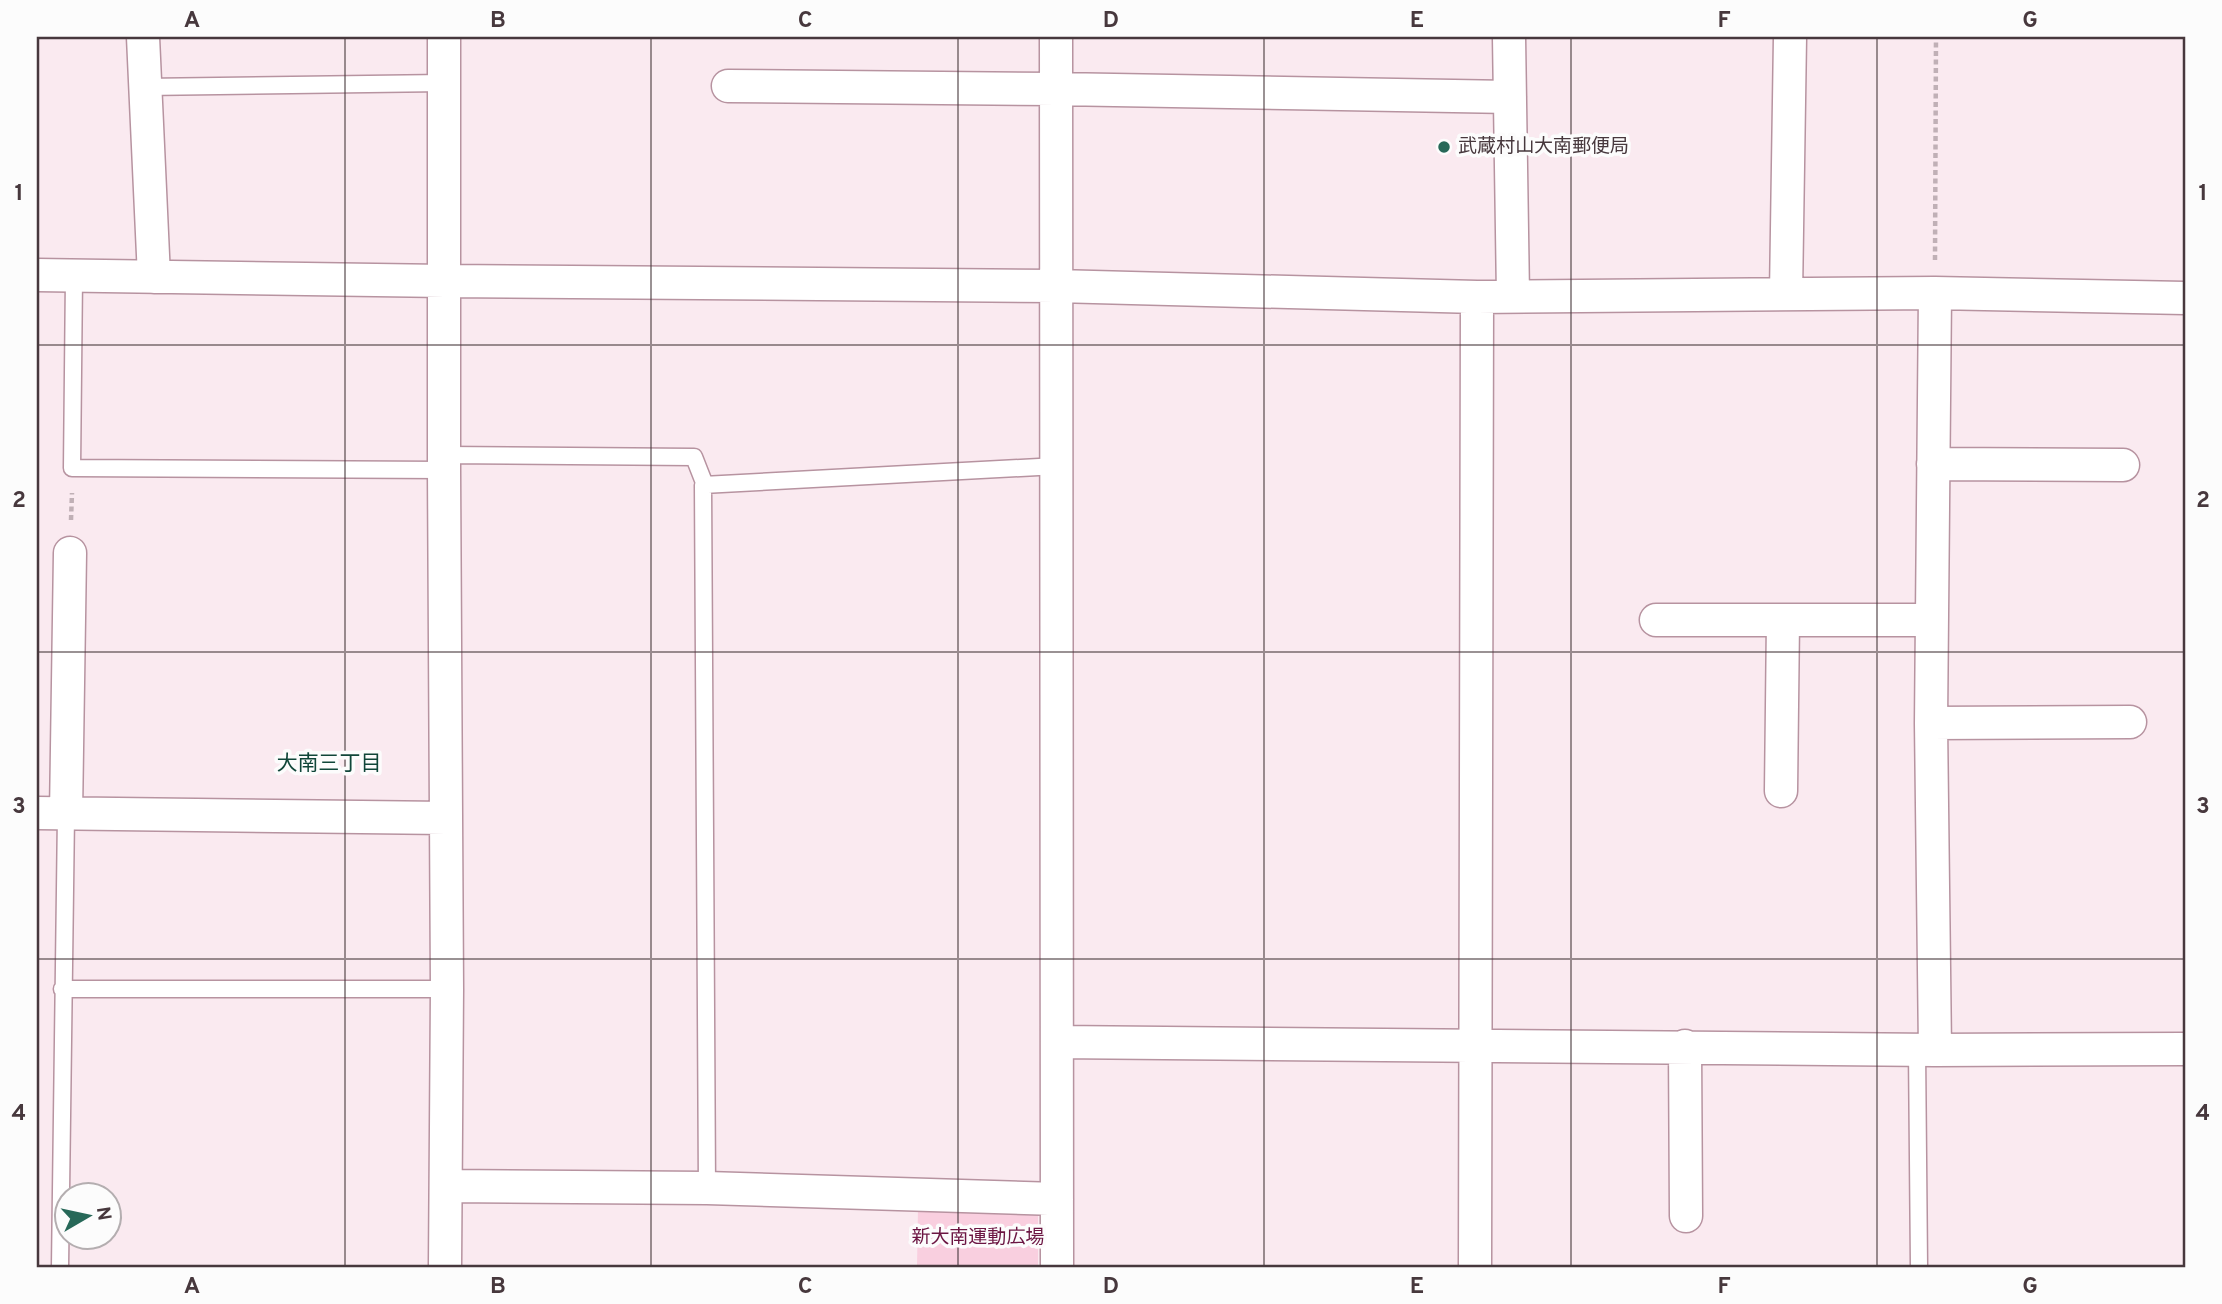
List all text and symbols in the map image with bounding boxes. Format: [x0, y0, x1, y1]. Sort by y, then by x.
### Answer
text: A [184, 7, 200, 36]
text: B [490, 7, 506, 36]
text: C [798, 7, 812, 36]
text: D [1103, 7, 1119, 36]
text: E [1410, 7, 1424, 36]
text: F [1717, 7, 1731, 36]
text: G [2022, 7, 2038, 36]
place label: 武蔵村山大南郵便局 [1458, 135, 1629, 159]
marker: 武蔵村山大南郵便局 [1436, 139, 1452, 155]
text: 1 [14, 180, 24, 209]
text: 1 [2198, 180, 2208, 209]
text: 2 [12, 487, 26, 516]
text: 2 [2196, 487, 2210, 516]
district label: 大南三丁目 [277, 751, 382, 778]
text: 3 [12, 793, 26, 822]
text: 3 [2196, 793, 2210, 822]
text: 4 [12, 1100, 26, 1129]
text: 4 [2196, 1100, 2210, 1129]
north arrow [52, 1182, 122, 1252]
text: N [90, 1205, 116, 1222]
park label: 新大南運動広場 [911, 1226, 1045, 1250]
text: A [184, 1273, 200, 1302]
text: B [490, 1273, 506, 1302]
text: C [798, 1273, 812, 1302]
text: D [1103, 1273, 1119, 1302]
text: E [1410, 1273, 1424, 1302]
text: F [1717, 1273, 1731, 1302]
text: G [2022, 1273, 2038, 1302]

